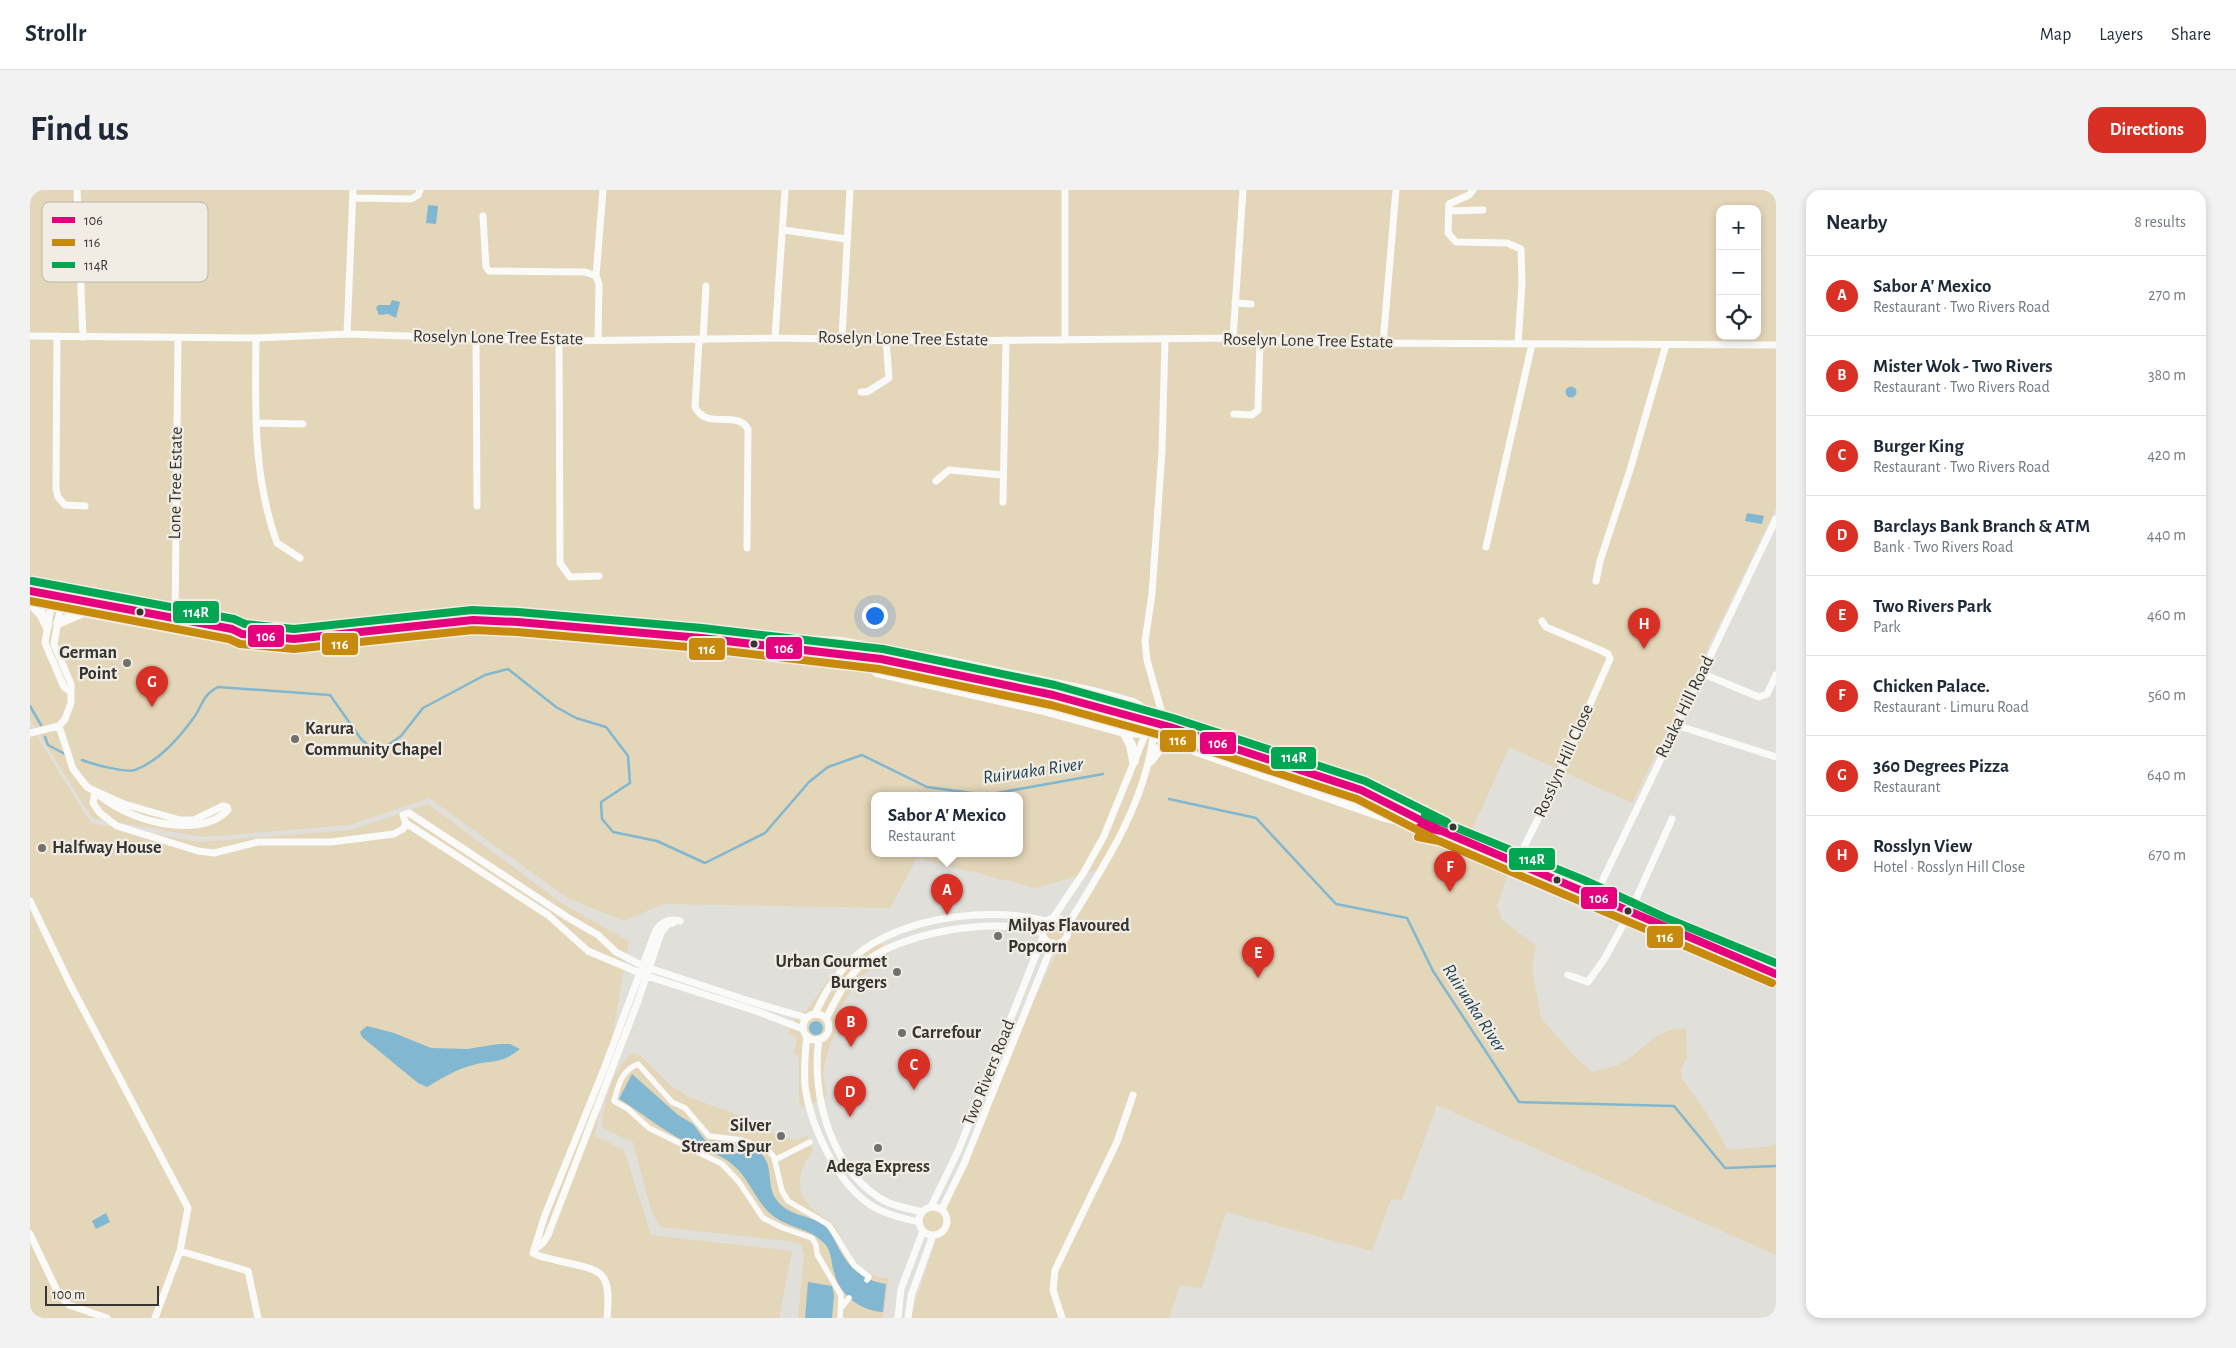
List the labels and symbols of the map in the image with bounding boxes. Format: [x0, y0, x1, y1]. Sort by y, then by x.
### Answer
legend [42, 202, 208, 282]
text: 106 [84, 214, 103, 228]
text: 116 [84, 236, 100, 250]
text: 114R [84, 259, 108, 273]
street label: Roselyn Lone Tree Estate [413, 328, 583, 348]
street label: Roselyn Lone Tree Estate [818, 329, 988, 349]
street label: Roselyn Lone Tree Estate [1223, 331, 1393, 351]
street label: Lone Tree Estate [166, 427, 186, 539]
line badge: 114R [172, 600, 220, 624]
your location [862, 603, 888, 629]
text: 114R [183, 606, 209, 620]
unlabelled marker [135, 607, 145, 617]
pin: H [1628, 608, 1660, 649]
line badge: 106 [247, 624, 285, 648]
text: 106 [256, 630, 276, 644]
line badge: 116 [321, 632, 359, 656]
line badge: 106 [765, 636, 803, 660]
line badge: 116 [688, 637, 726, 661]
text: 116 [332, 638, 349, 652]
unlabelled marker [749, 639, 759, 649]
text: 106 [774, 642, 794, 656]
text: 116 [699, 643, 716, 657]
place label: German Point [59, 644, 117, 683]
street label: Ruaka Hill Road [1653, 653, 1717, 761]
marker: German Point [121, 657, 133, 669]
pin: G [136, 666, 168, 707]
street label: Rosslyn Hill Close [1531, 702, 1597, 820]
place label: Karura Community Chapel [305, 720, 442, 759]
line badge: 116 [1159, 729, 1197, 753]
line badge: 106 [1199, 731, 1237, 755]
marker: Karura Community Chapel [289, 733, 301, 745]
text: 116 [1170, 734, 1187, 748]
text: 106 [1208, 737, 1228, 751]
line badge: 114R [1270, 746, 1317, 770]
text: 114R [1281, 751, 1307, 765]
water label: Ruiruaka River [982, 754, 1085, 787]
unlabelled marker [1448, 822, 1458, 832]
place label: Halfway House [52, 839, 161, 857]
marker: Halfway House [36, 842, 48, 854]
line badge: 114R [1508, 847, 1556, 871]
pin: F [1434, 851, 1466, 892]
text: 114R [1519, 853, 1545, 867]
pin: A [931, 874, 963, 915]
unlabelled marker [1552, 875, 1562, 885]
line badge: 106 [1580, 886, 1618, 910]
text: 106 [1589, 892, 1609, 906]
unlabelled marker [1623, 906, 1633, 916]
place label: Milyas Flavoured Popcorn [1008, 917, 1130, 956]
line badge: 116 [1646, 925, 1684, 949]
marker: Milyas Flavoured Popcorn [992, 930, 1004, 942]
text: 116 [1657, 931, 1674, 945]
pin: E [1242, 937, 1274, 978]
place label: Urban Gourmet Burgers [775, 953, 887, 992]
water label: Ruiruaka River [1439, 960, 1510, 1056]
marker: Urban Gourmet Burgers [891, 966, 903, 978]
pin: B [835, 1006, 867, 1047]
street label: Two Rivers Road [960, 1017, 1018, 1129]
place label: Carrefour [912, 1024, 982, 1042]
marker: Carrefour [896, 1027, 908, 1039]
pin: C [898, 1049, 930, 1090]
pin: D [834, 1076, 866, 1117]
place label: Silver Stream Spur [682, 1117, 772, 1156]
marker: Silver Stream Spur [775, 1130, 787, 1142]
marker: Adega Express [872, 1142, 884, 1154]
place label: Adega Express [826, 1158, 930, 1176]
scale bar [45, 1283, 159, 1306]

